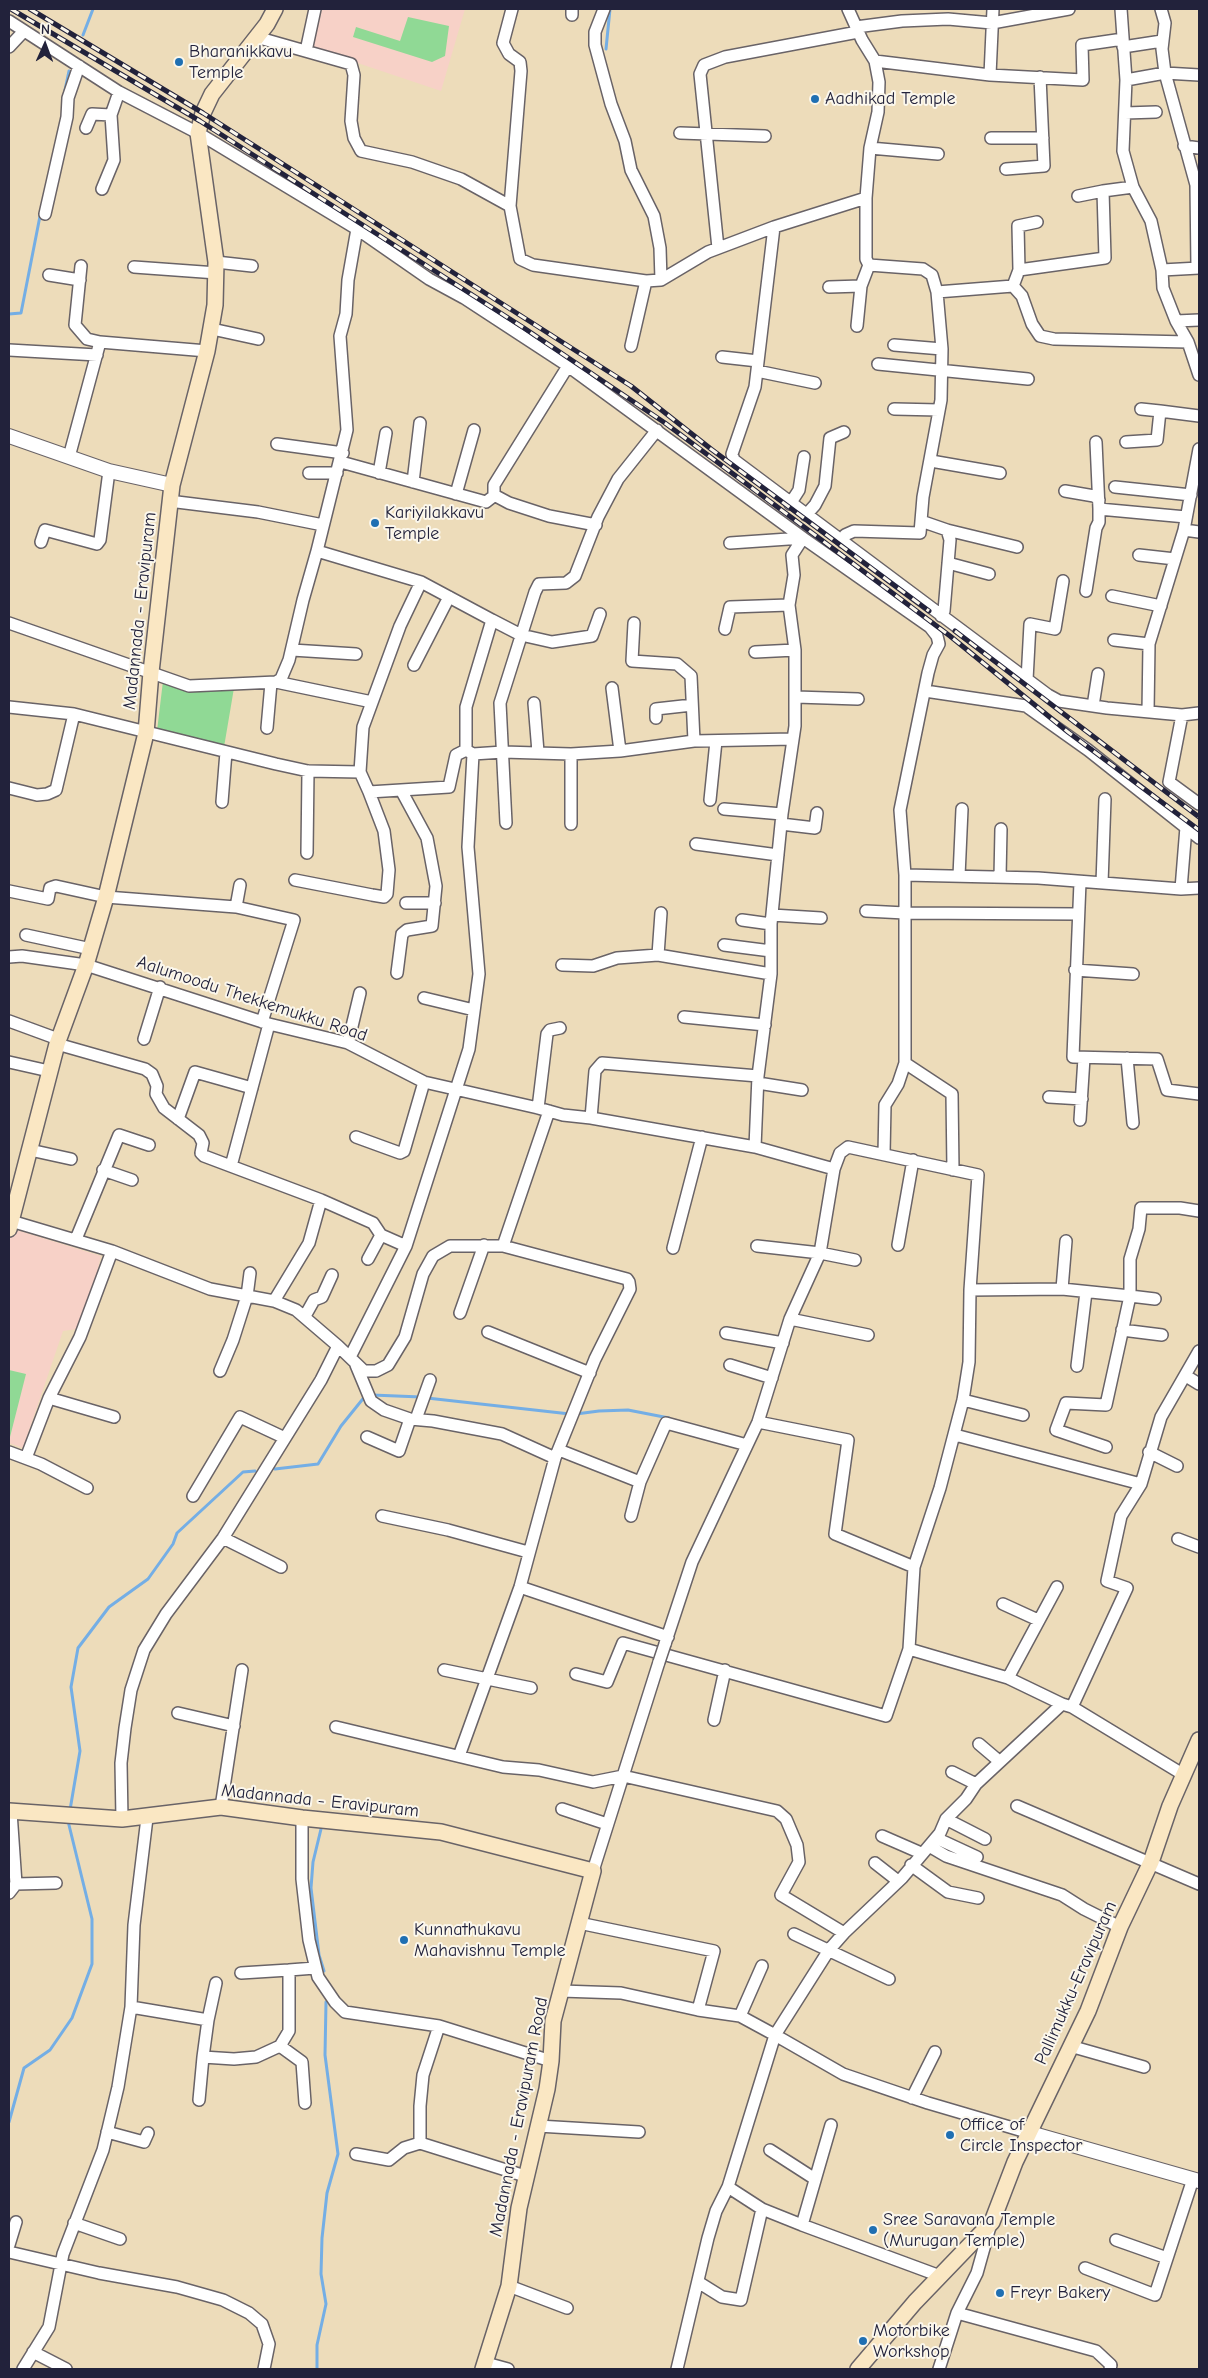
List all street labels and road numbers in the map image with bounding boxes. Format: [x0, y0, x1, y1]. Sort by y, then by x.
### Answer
street label: Madannada - Eravipuram [119, 511, 161, 711]
street label: Aalumoodu Thekkemukku Road [134, 951, 370, 1047]
street label: Madannada - Eravipuram [220, 1780, 420, 1822]
street label: Pallimukku-Eravipuram [1030, 1898, 1122, 2068]
street label: Madannada - Eravipuram Road [485, 1995, 553, 2239]

